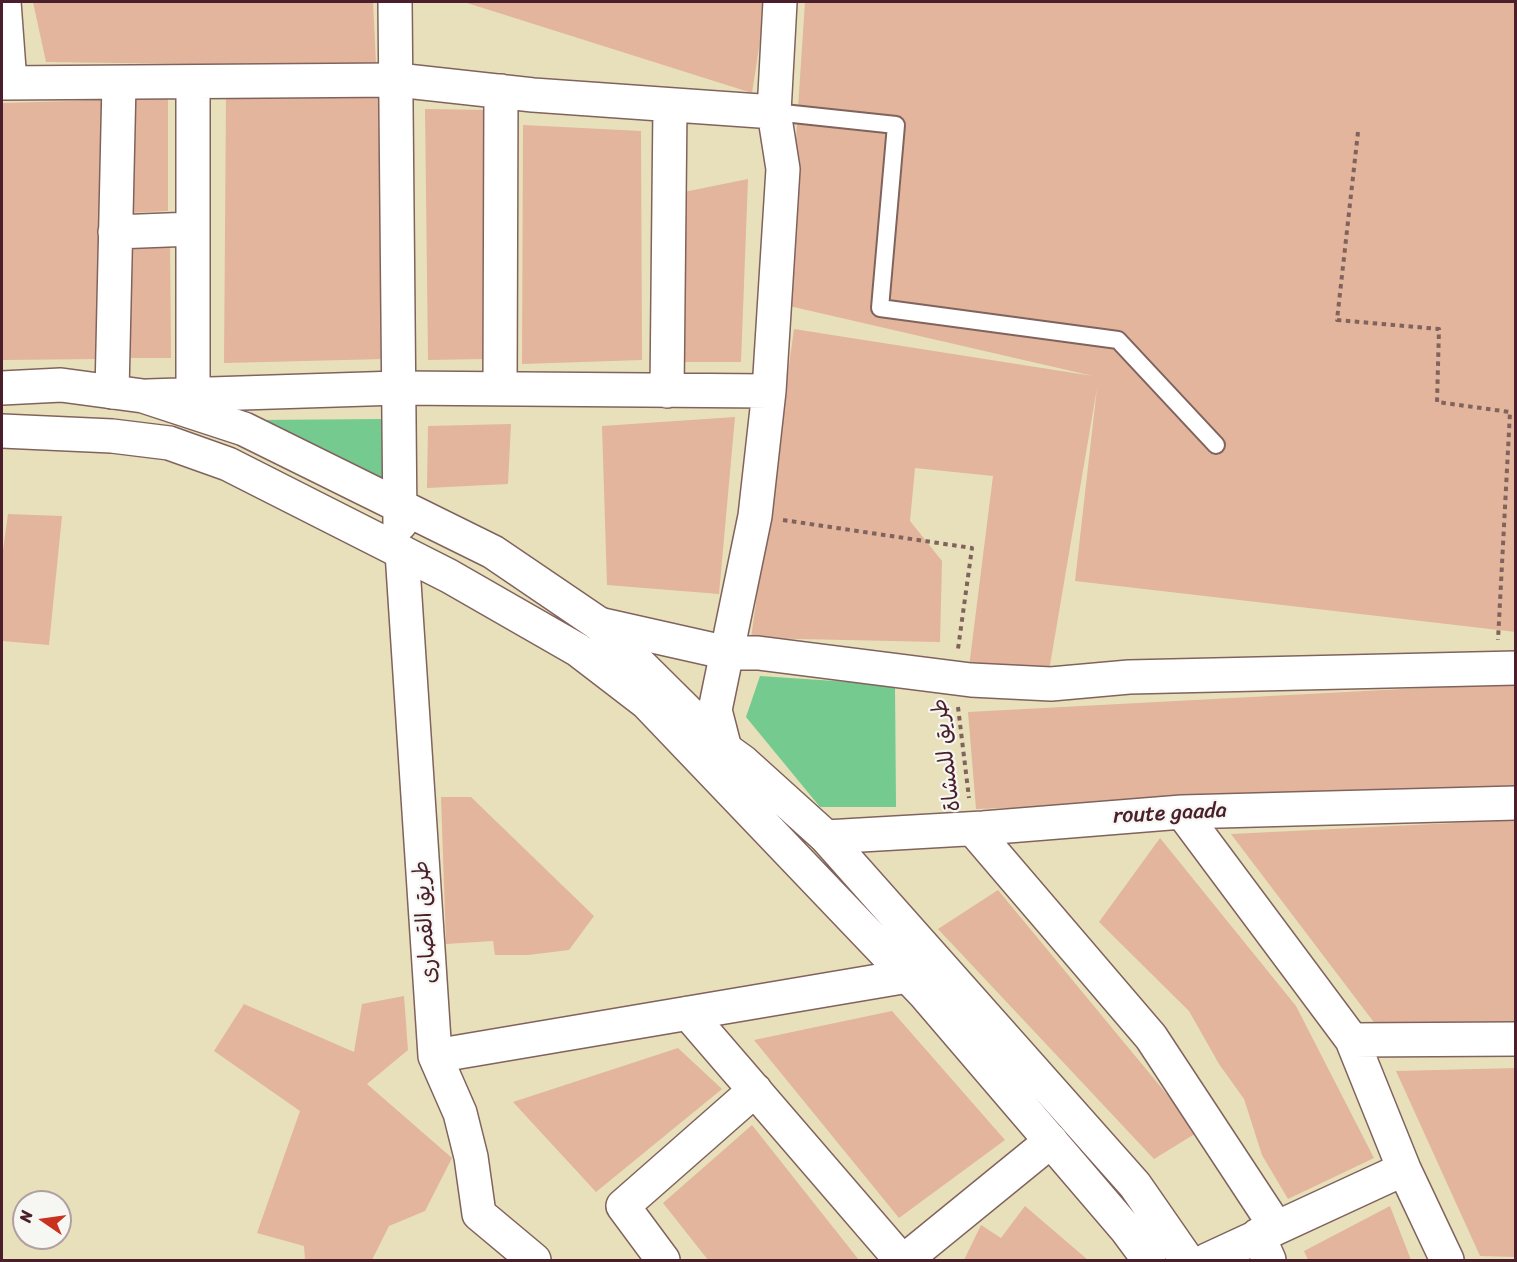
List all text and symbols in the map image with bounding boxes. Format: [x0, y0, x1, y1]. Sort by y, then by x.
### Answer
street label: طريق للمشاة [927, 697, 967, 813]
street label: route gaada [1113, 798, 1227, 830]
street label: طريق القصارى [409, 860, 443, 984]
north arrow [12, 1190, 72, 1250]
text: N [11, 1208, 41, 1225]

